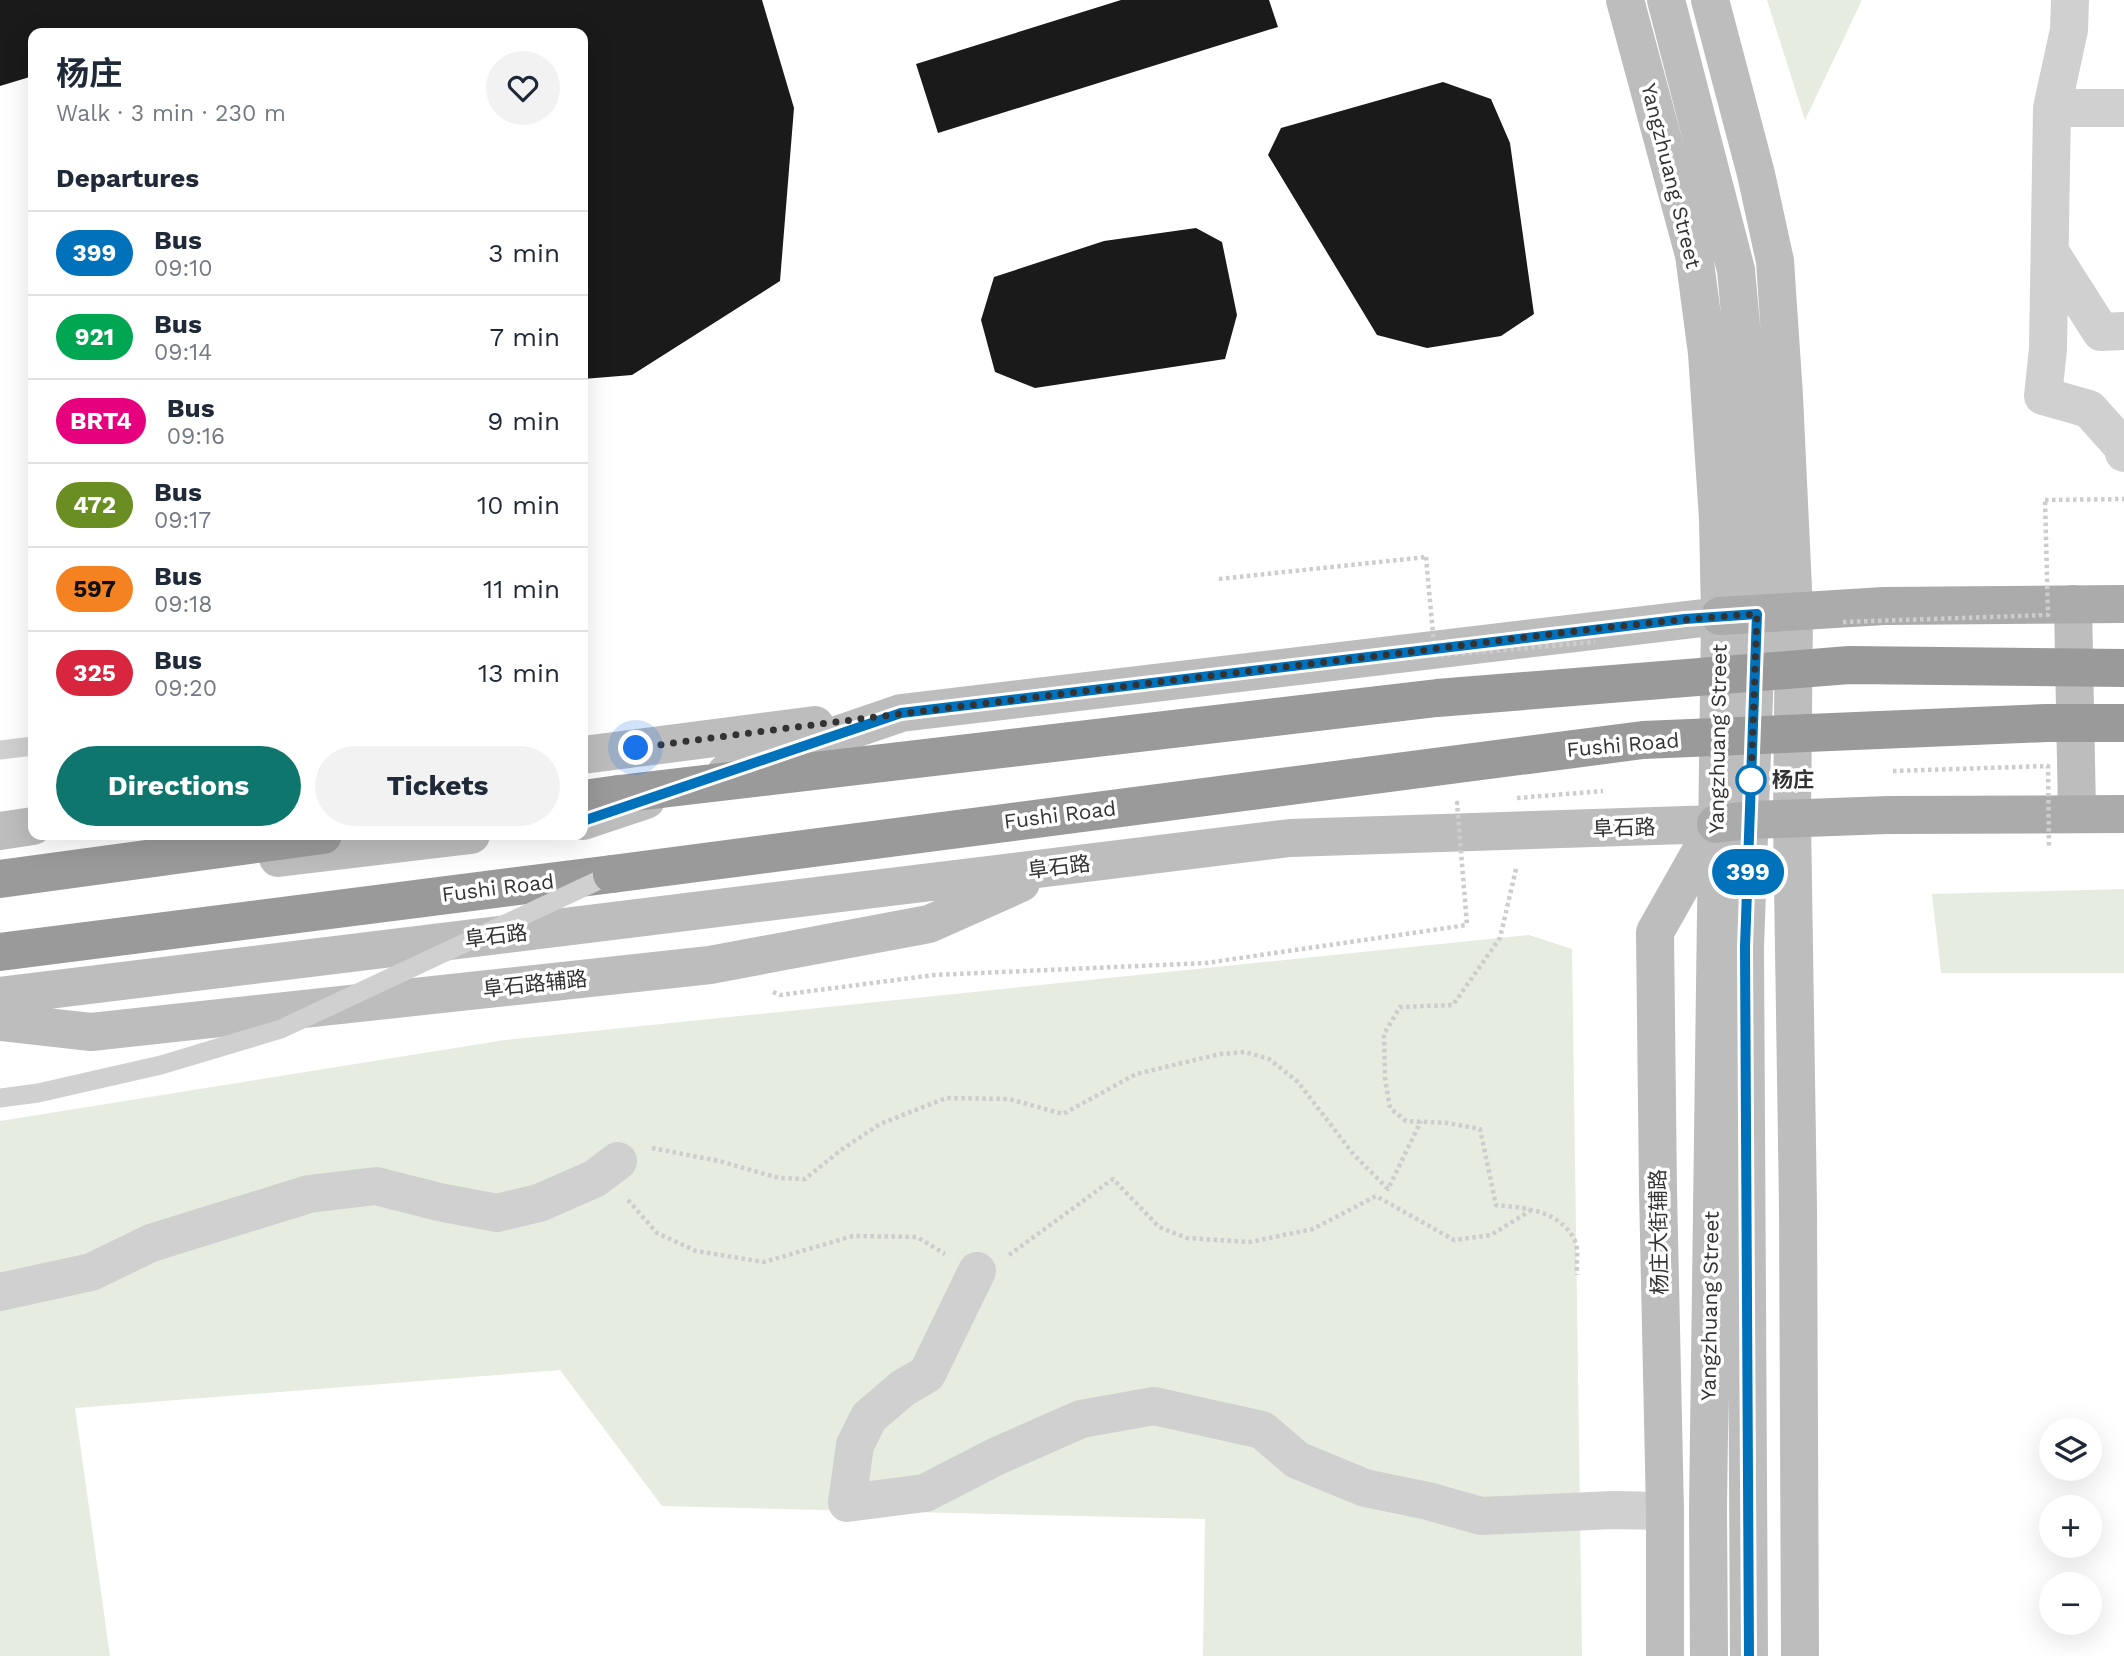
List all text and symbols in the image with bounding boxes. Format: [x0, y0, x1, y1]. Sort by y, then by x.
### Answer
button: heart [486, 51, 560, 125]
text: 杨庄 [56, 54, 122, 93]
street label: Yangzhuang Street [1636, 81, 1707, 271]
text: Walk · 3 min · 230 m [56, 100, 286, 127]
text: Departures [56, 163, 199, 193]
text: Bus [154, 225, 202, 255]
text: 3 min [488, 238, 560, 268]
text: 399 [73, 239, 116, 267]
text: 09:10 [154, 255, 213, 282]
text: Bus [154, 309, 202, 339]
text: 7 min [490, 322, 560, 352]
text: 921 [75, 323, 114, 351]
text: 09:14 [154, 339, 212, 366]
text: Bus [167, 393, 215, 423]
text: 9 min [487, 406, 560, 436]
text: BRT4 [70, 407, 132, 435]
text: 09:16 [167, 423, 225, 450]
text: Bus [154, 477, 202, 507]
text: 10 min [477, 490, 560, 520]
text: 472 [73, 491, 116, 519]
text: 09:17 [154, 507, 211, 534]
text: Bus [154, 561, 202, 591]
text: 11 min [483, 574, 560, 604]
text: 597 [73, 575, 116, 603]
text: 09:18 [154, 591, 212, 618]
street label: Yangzhuang Street [1703, 644, 1732, 834]
text: Bus [154, 645, 202, 675]
text: 13 min [478, 658, 560, 688]
text: 325 [73, 659, 116, 687]
text: 09:20 [154, 675, 217, 702]
street label: Fushi Road [1566, 727, 1680, 762]
your location [618, 730, 653, 765]
button: Directions [56, 746, 301, 826]
button: Tickets [315, 746, 560, 826]
marker: 杨庄 [1736, 765, 1766, 795]
place label: 杨庄 [1772, 767, 1814, 792]
street label: Fushi Road [1002, 795, 1118, 834]
street label: 阜石路 [1592, 814, 1656, 841]
line badge: 399 [1708, 849, 1788, 895]
street label: 阜石路 [1026, 850, 1092, 883]
text: 399 [1726, 858, 1770, 886]
street label: Fushi Road [440, 868, 556, 907]
street label: 阜石路 [463, 919, 529, 952]
street label: 阜石路辅路 [481, 966, 588, 1001]
street label: 杨庄大街辅路 [1645, 1169, 1672, 1295]
street label: Yangzhuang Street [1695, 1211, 1724, 1401]
map controls [2039, 1418, 2102, 1635]
button: layers [2039, 1418, 2102, 1481]
button: + [2039, 1495, 2102, 1558]
button: − [2039, 1572, 2102, 1635]

